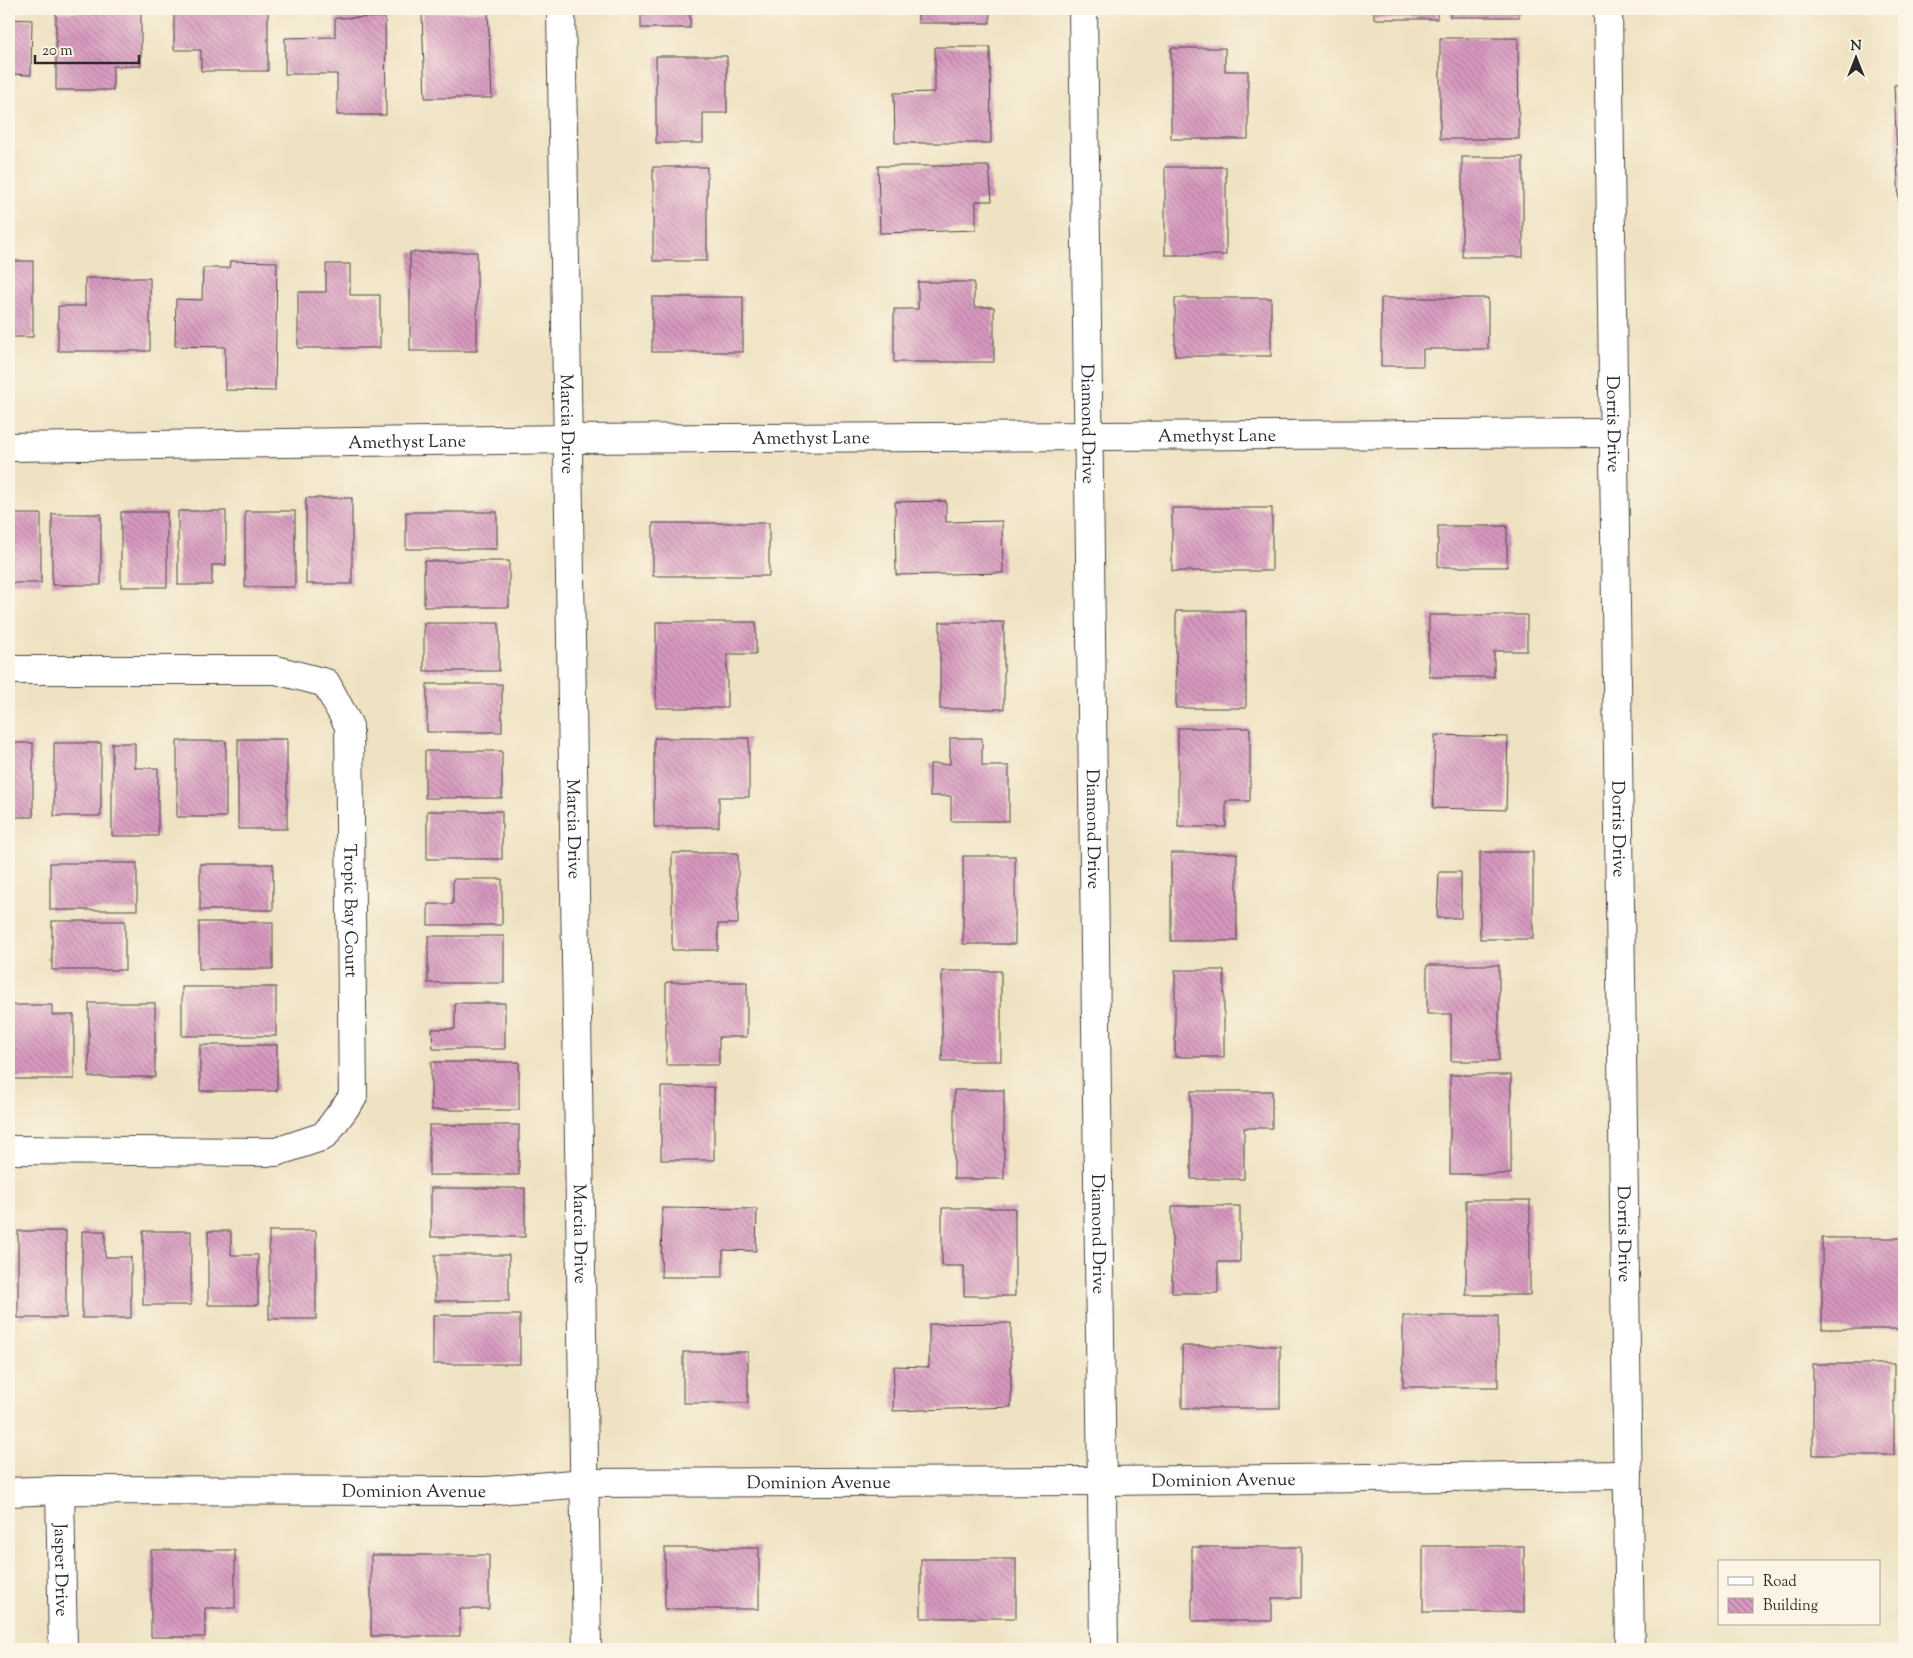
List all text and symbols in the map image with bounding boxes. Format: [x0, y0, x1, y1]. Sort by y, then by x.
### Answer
scale bar [35, 32, 139, 64]
north arrow [1830, 32, 1880, 82]
text: N [1850, 37, 1862, 57]
text: 20 m [42, 41, 73, 62]
street label: Diamond Drive [1073, 364, 1100, 484]
street label: Marcia Drive [552, 374, 579, 474]
street label: Dorris Drive [1598, 375, 1625, 473]
street label: Amethyst Lane [1158, 424, 1276, 451]
street label: Amethyst Lane [752, 426, 870, 453]
street label: Amethyst Lane [348, 429, 466, 457]
street label: Diamond Drive [1078, 769, 1105, 889]
street label: Marcia Drive [558, 779, 586, 879]
street label: Dorris Drive [1603, 780, 1631, 878]
street label: Tropic Bay Court [335, 844, 363, 978]
street label: Diamond Drive [1083, 1174, 1110, 1294]
street label: Marcia Drive [565, 1184, 592, 1284]
street label: Dorris Drive [1609, 1185, 1636, 1283]
street label: Dominion Avenue [1151, 1468, 1296, 1495]
street label: Dominion Avenue [746, 1471, 891, 1497]
street label: Dominion Avenue [342, 1480, 486, 1506]
street label: Jasper Drive [46, 1522, 73, 1617]
legend [1718, 1560, 1880, 1626]
text: Road [1763, 1572, 1797, 1593]
text: Building [1763, 1596, 1818, 1617]

